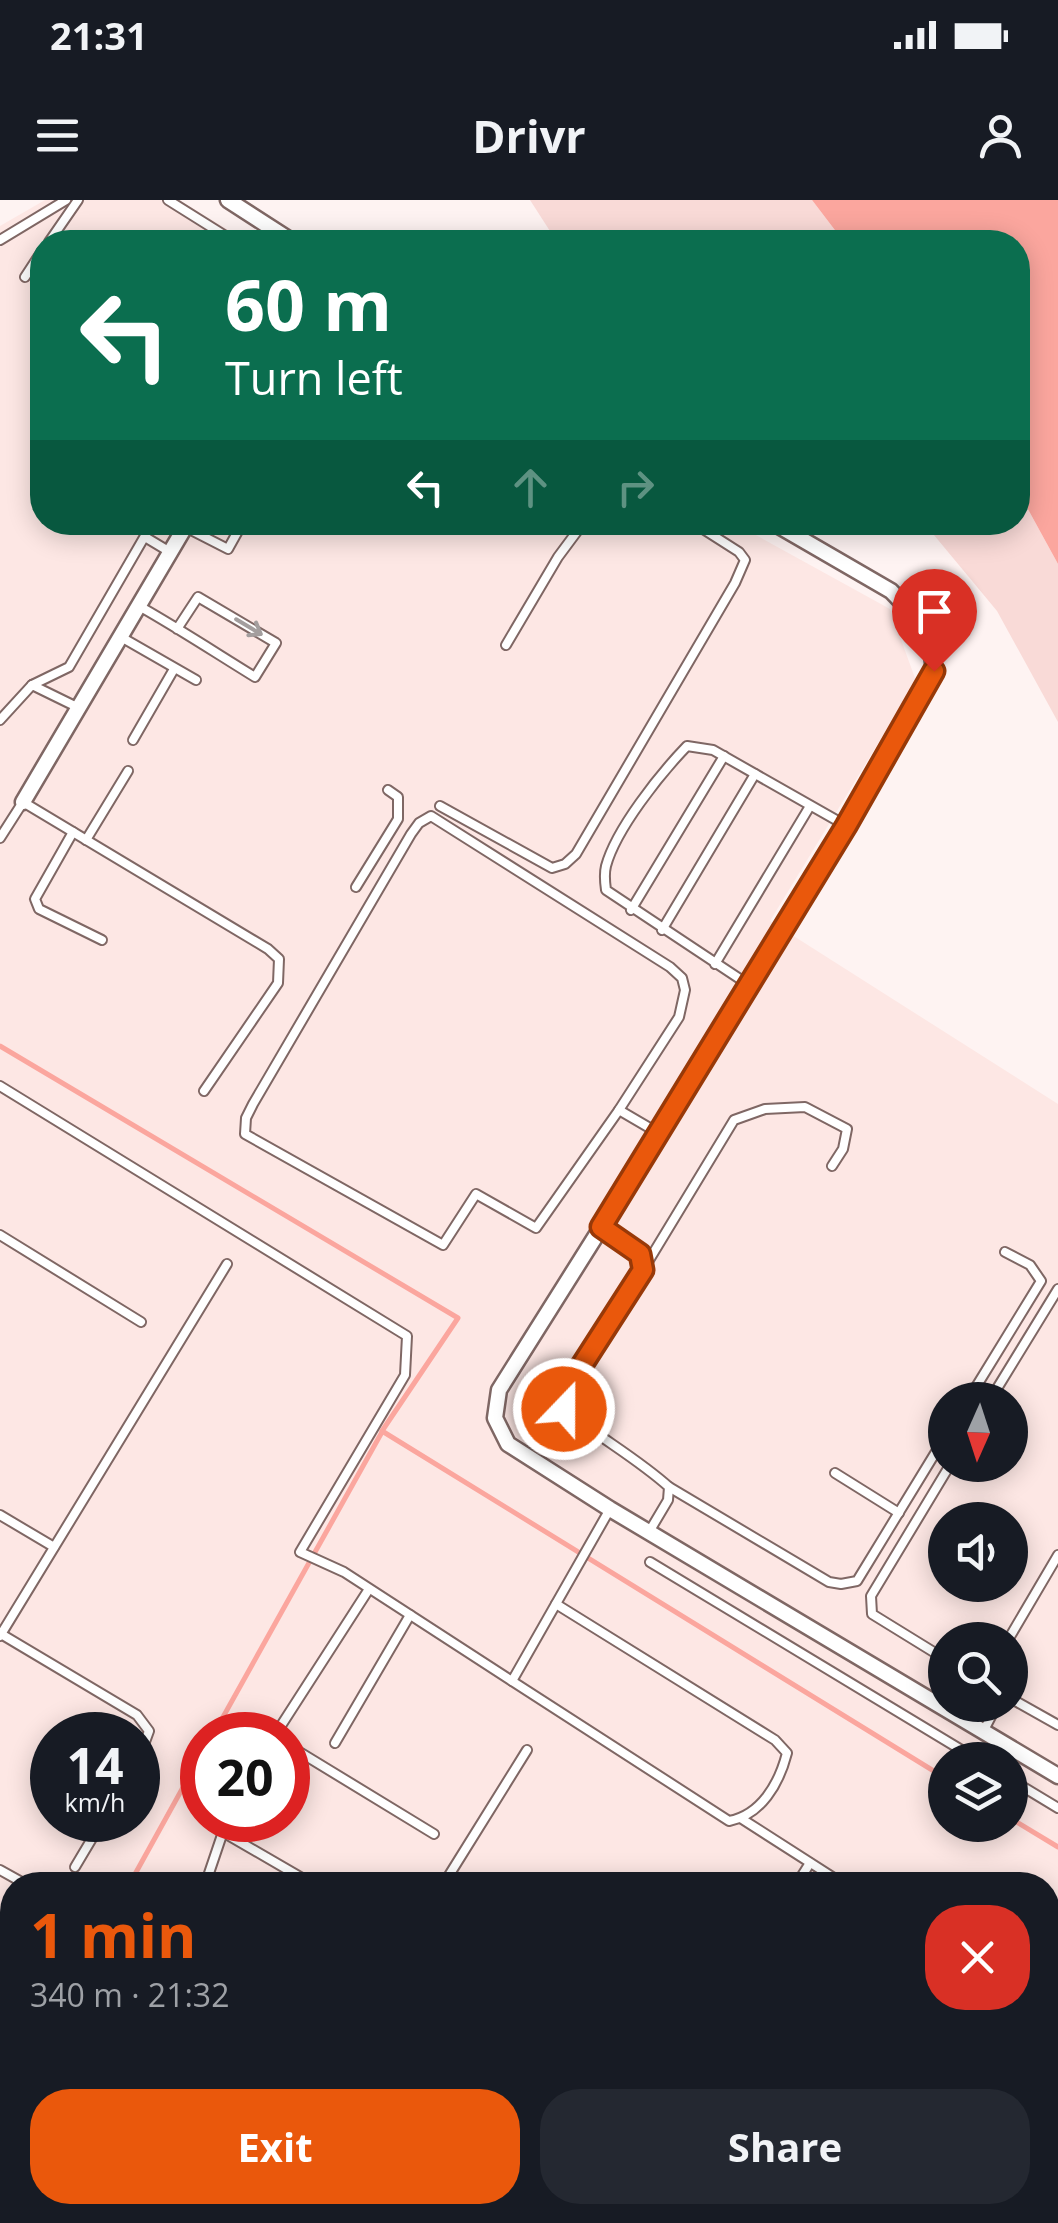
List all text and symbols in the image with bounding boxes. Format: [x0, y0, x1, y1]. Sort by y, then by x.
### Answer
text: 21:31 [50, 9, 148, 61]
text: Drivr [472, 105, 586, 166]
icon: menu [30, 108, 85, 163]
icon: person [973, 108, 1028, 163]
text: 60 m [225, 256, 392, 352]
icon: left [60, 270, 190, 400]
text: Turn left [225, 347, 403, 408]
icon: left [398, 460, 453, 515]
icon: ahead [503, 460, 558, 515]
icon: right [608, 460, 663, 515]
pin [892, 569, 977, 672]
icon: arrive [907, 584, 962, 639]
one-way arrow [234, 617, 263, 637]
position arrow [512, 1357, 616, 1461]
north arrow [928, 1382, 1028, 1482]
map controls [928, 1382, 1028, 1842]
button: sound [928, 1502, 1028, 1602]
button: search [928, 1622, 1028, 1722]
speed limit sign: 20 [180, 1712, 310, 1842]
text: 14 [66, 1731, 124, 1799]
button: layers [928, 1742, 1028, 1842]
text: km/h [65, 1785, 125, 1819]
text: 1 min [30, 1894, 197, 1976]
button: close [925, 1905, 1030, 2010]
text: 340 m · 21:32 [30, 1973, 229, 2016]
button: Exit [30, 2089, 520, 2204]
button: Share [540, 2089, 1030, 2204]

